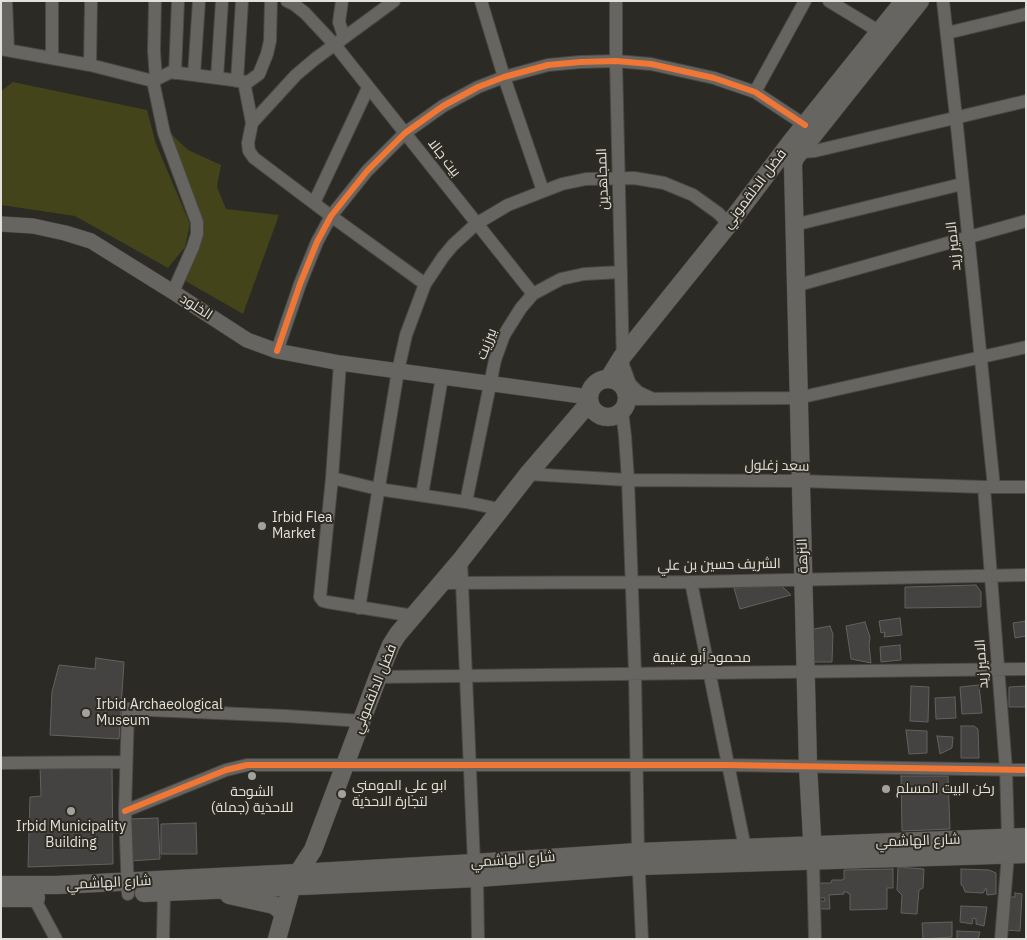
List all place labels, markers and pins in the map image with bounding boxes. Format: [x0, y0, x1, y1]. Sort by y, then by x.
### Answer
place label: Irbid Flea Market [272, 510, 333, 542]
marker: Irbid Flea Market [256, 520, 268, 532]
place label: Irbid Archaeological Museum [96, 697, 223, 730]
marker: Irbid Archaeological Museum [80, 707, 92, 719]
marker: الشوحة للاحذية (جملة) [246, 770, 258, 782]
place label: ابو علي المومني لتجارة الاحذية [352, 778, 447, 810]
place label: ركن البيت المسلم [896, 781, 995, 797]
marker: ركن البيت المسلم [880, 783, 892, 795]
place label: الشوحة للاحذية (جملة) [211, 784, 293, 816]
marker: ابو علي المومني لتجارة الاحذية [336, 788, 348, 800]
marker: Irbid Municipality Building [65, 805, 77, 817]
place label: Irbid Municipality Building [16, 819, 126, 852]

